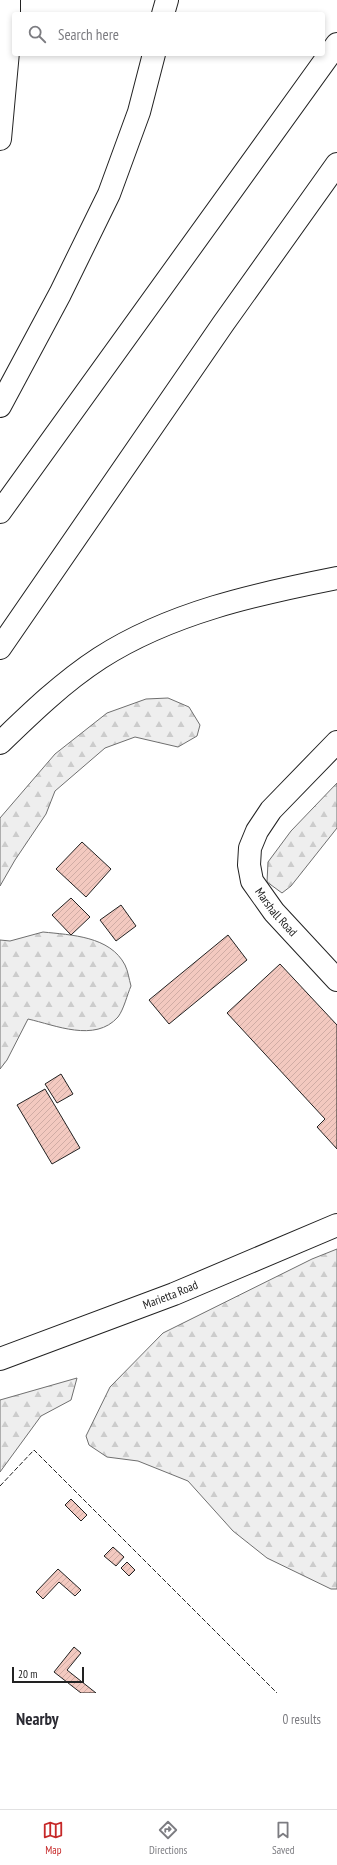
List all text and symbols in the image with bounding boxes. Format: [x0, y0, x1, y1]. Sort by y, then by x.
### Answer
search box [12, 12, 325, 56]
icon: search [26, 23, 48, 45]
text: Search here [58, 25, 119, 44]
street label: Marshall Road [252, 885, 301, 939]
street label: Marietta Road [141, 1277, 200, 1312]
scale bar [12, 1665, 84, 1684]
text: 20 m [18, 1667, 37, 1681]
text: Nearby [16, 1708, 59, 1730]
text: 0 results [282, 1711, 321, 1728]
tab: Map [42, 1819, 64, 1857]
tab: Directions [149, 1819, 187, 1857]
tab: Saved [272, 1819, 295, 1857]

